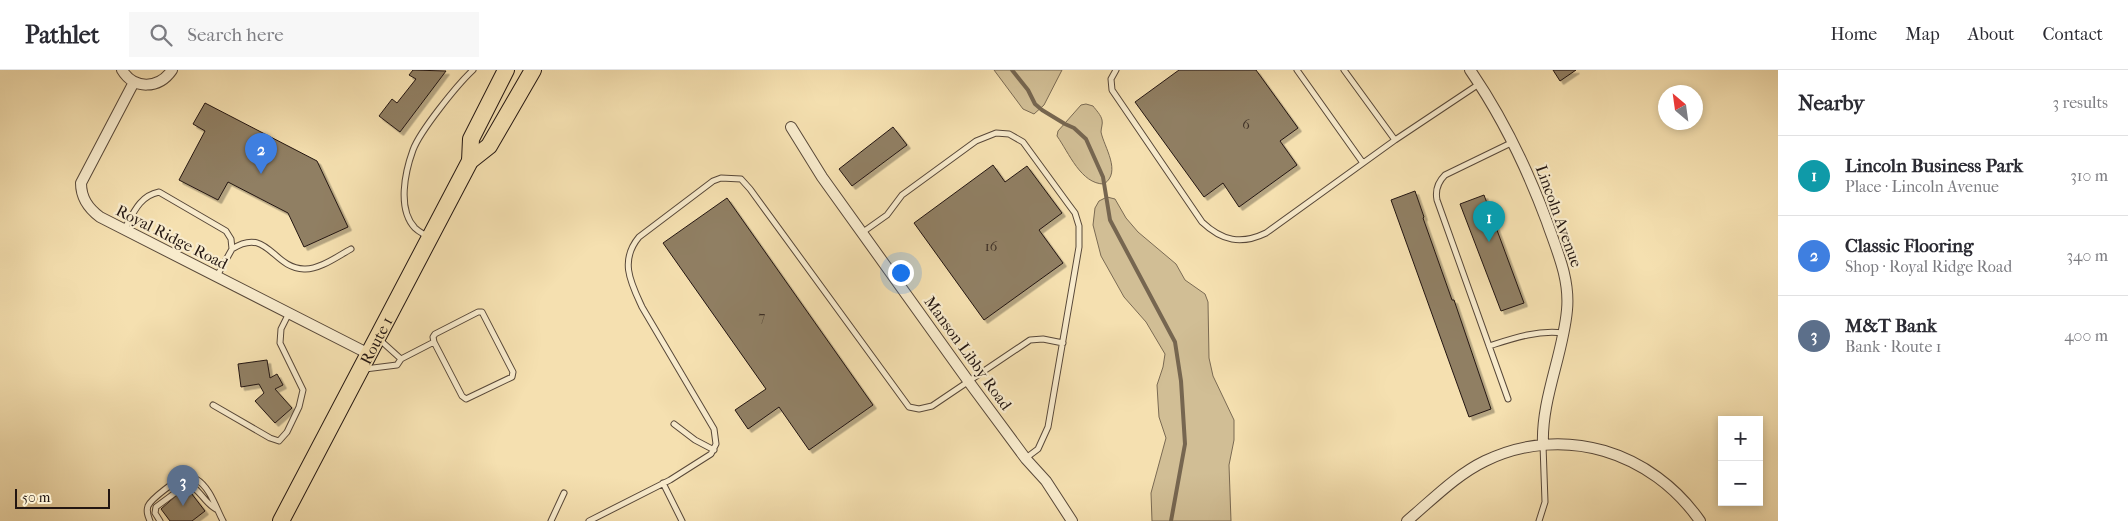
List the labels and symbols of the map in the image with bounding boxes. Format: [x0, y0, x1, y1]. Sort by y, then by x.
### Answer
north arrow [1658, 85, 1703, 130]
house number: 6 [1242, 116, 1250, 133]
pin: 2 [245, 133, 277, 174]
street label: Lincoln Avenue [1532, 162, 1586, 270]
street label: Royal Ridge Road [113, 201, 231, 274]
pin: 1 [1473, 201, 1505, 242]
house number: 16 [985, 238, 998, 255]
your location [888, 260, 914, 286]
street label: Manson Libby Road [920, 292, 1016, 414]
house number: 7 [759, 308, 766, 325]
street label: Route 1 [356, 313, 396, 367]
pin: 3 [167, 465, 199, 506]
scale bar [15, 486, 110, 509]

